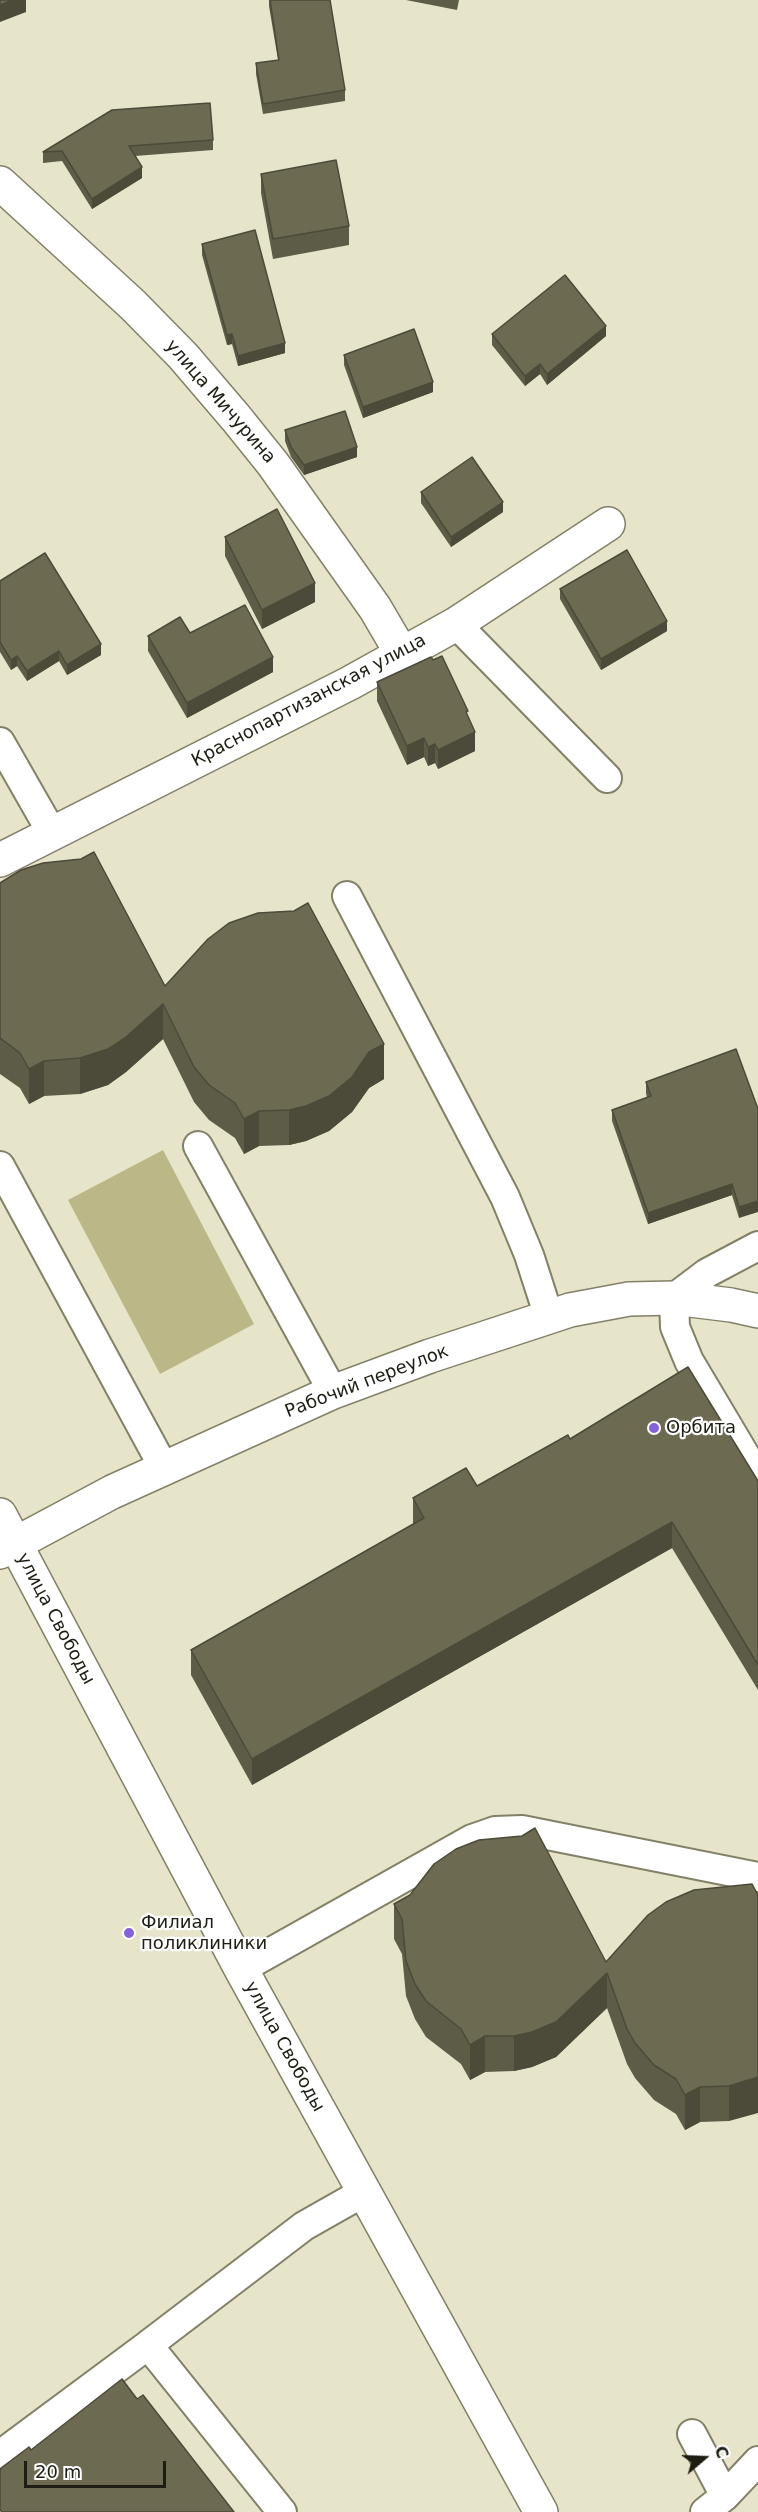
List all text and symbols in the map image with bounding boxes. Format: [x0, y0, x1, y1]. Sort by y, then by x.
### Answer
street label: улица Мичурина [160, 336, 280, 468]
street label: Краснопартизанская улица [188, 630, 430, 772]
street label: Рабочий переулок [282, 1341, 452, 1423]
place label: Орбита [666, 1417, 736, 1439]
marker: Орбита [647, 1421, 661, 1435]
street label: улица Свободы [11, 1550, 99, 1688]
place label: Филиал поликлиники [141, 1912, 267, 1954]
marker: Филиал поликлиники [122, 1926, 136, 1940]
street label: улица Свободы [239, 1978, 329, 2116]
north arrow [674, 2428, 734, 2488]
text: С [711, 2443, 732, 2461]
scale bar [27, 2449, 170, 2487]
text: 20 m [35, 2461, 81, 2482]

